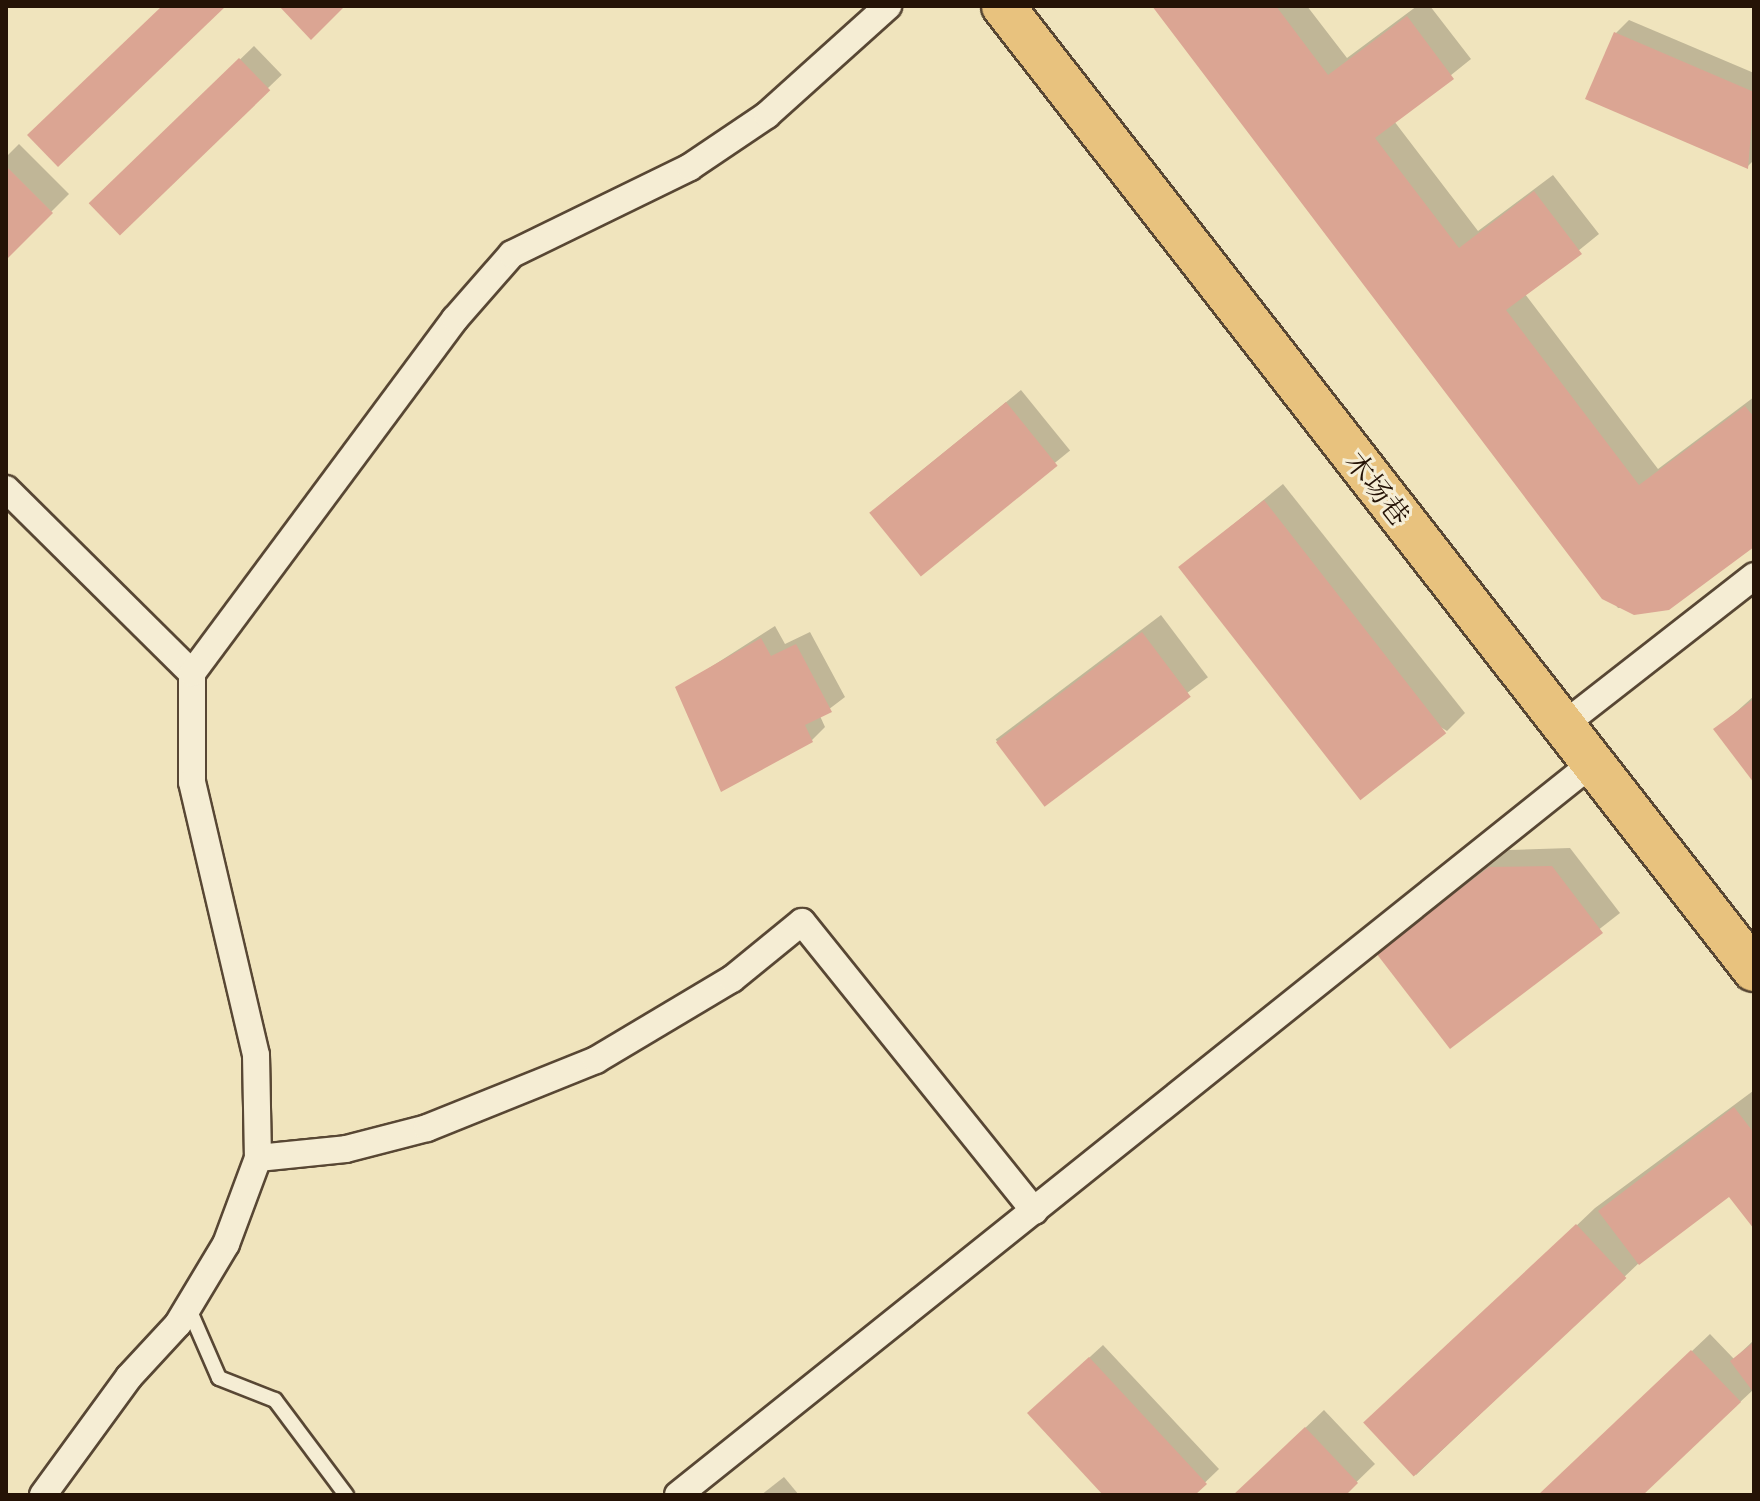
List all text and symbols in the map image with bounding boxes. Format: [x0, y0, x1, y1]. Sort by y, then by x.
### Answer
street label: 木场巷 [1338, 446, 1416, 532]

